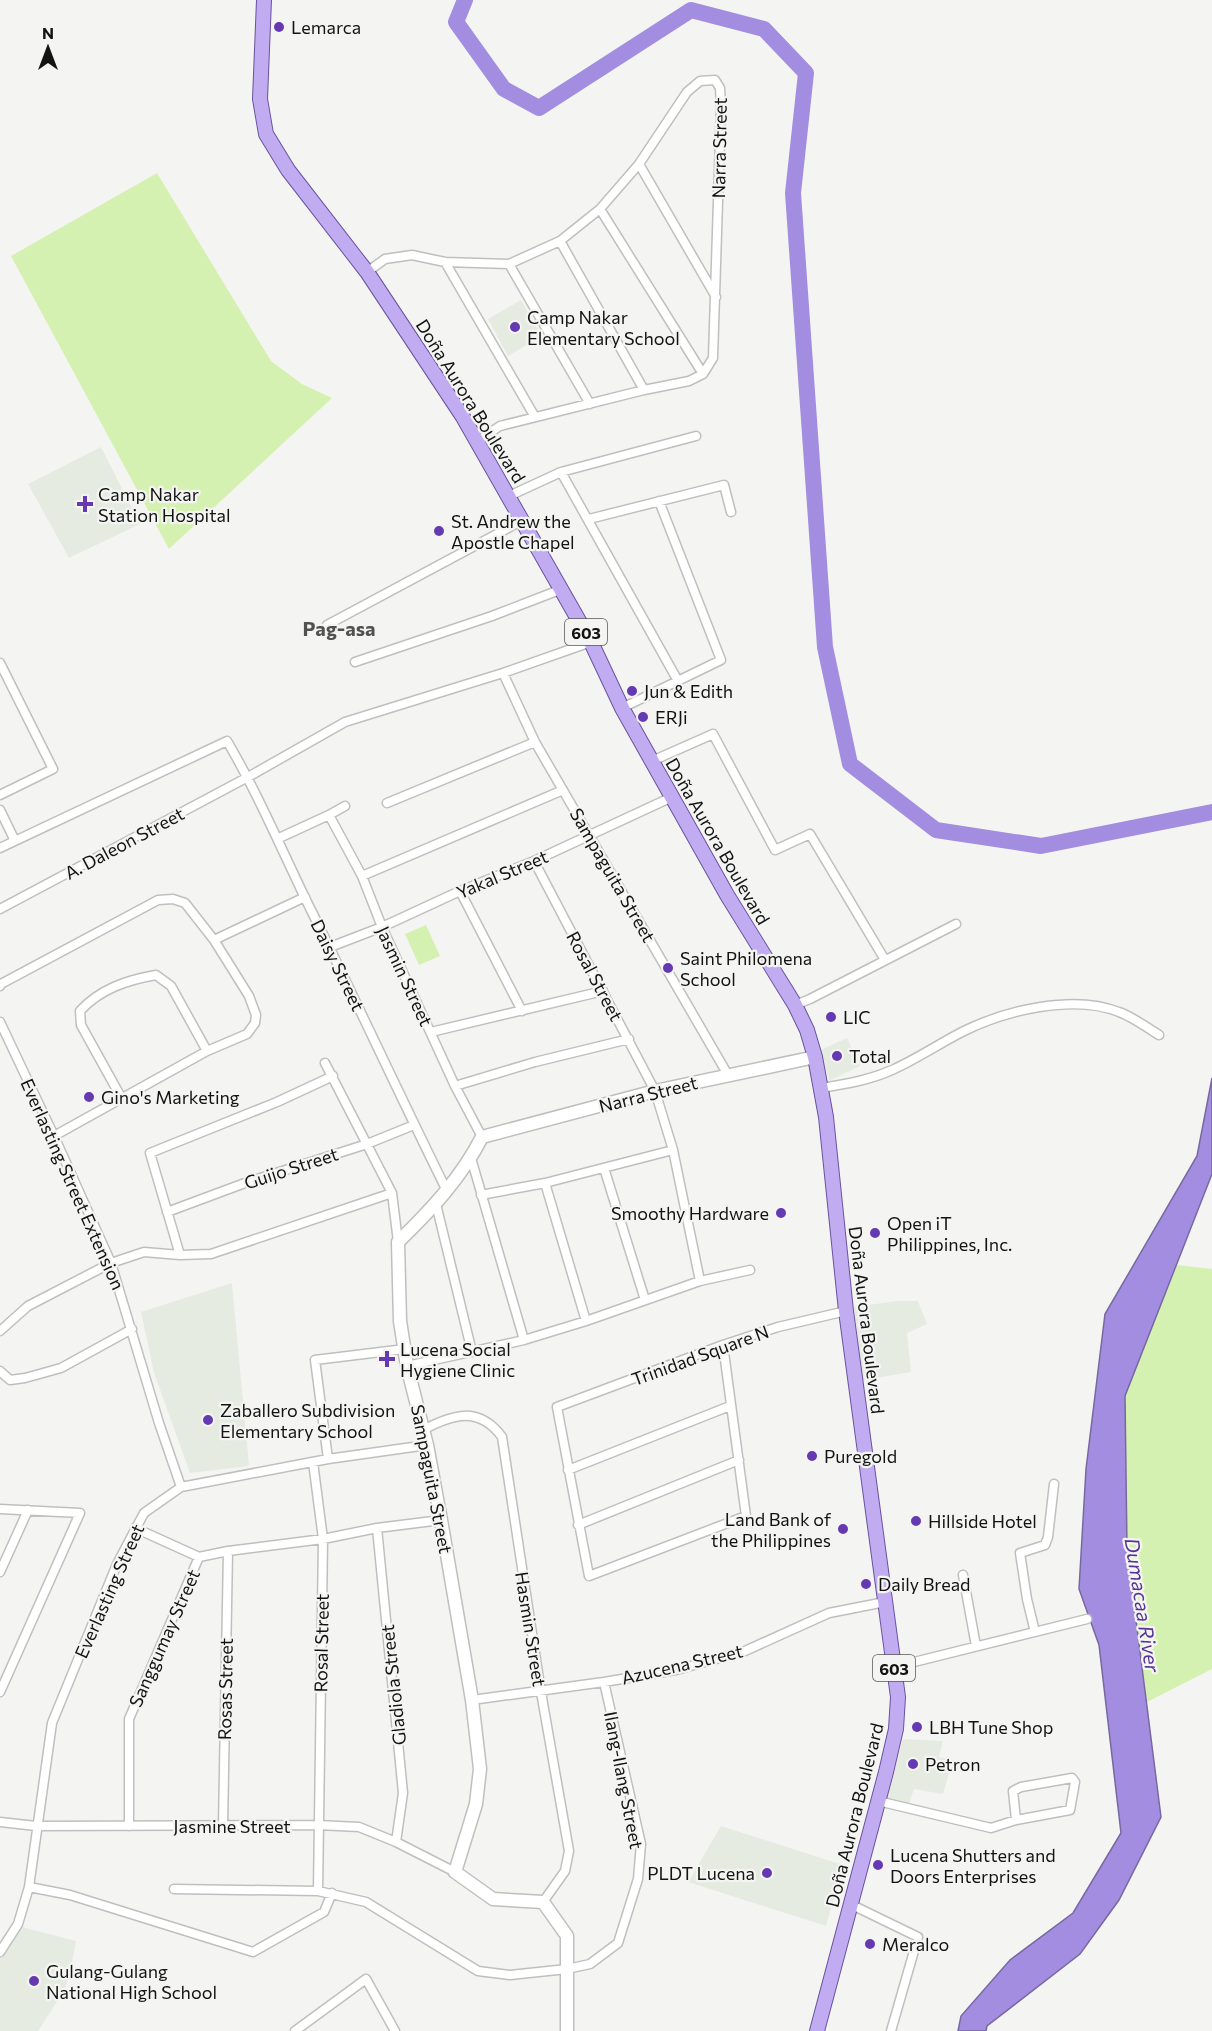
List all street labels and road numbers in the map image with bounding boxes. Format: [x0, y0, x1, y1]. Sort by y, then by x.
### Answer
street label: Narra Street [707, 97, 731, 199]
street label: Doña Aurora Boulevard [412, 315, 530, 487]
road number: 603 [565, 619, 607, 645]
street label: Doña Aurora Boulevard [661, 754, 775, 928]
street label: A. Daleon Street [60, 802, 188, 884]
street label: Sampaguita Street [566, 804, 660, 946]
street label: Yakal Street [453, 845, 551, 903]
street label: Daisy Street [306, 916, 370, 1014]
street label: Jasmin Street [372, 922, 438, 1030]
street label: Rosal Street [562, 927, 628, 1025]
street label: Narra Street [596, 1071, 700, 1117]
street label: Everlasting Street Extension [16, 1075, 130, 1293]
street label: Guijo Street [241, 1142, 341, 1194]
street label: Doña Aurora Boulevard [845, 1225, 889, 1415]
street label: Trinidad Square N [628, 1320, 772, 1390]
street label: Sampaguita Street [407, 1403, 457, 1555]
street label: Everlasting Street [70, 1521, 148, 1661]
street label: Sanggumay Street [124, 1566, 204, 1710]
street label: Hasmin Street [511, 1570, 551, 1688]
street label: Rosal Street [309, 1594, 333, 1692]
street label: Gladiola Street [376, 1624, 410, 1746]
street label: Rosas Street [213, 1638, 237, 1740]
street label: Azucena Street [619, 1639, 745, 1689]
road number: 603 [873, 1655, 915, 1681]
street label: Ilang-Ilang Street [600, 1709, 648, 1851]
street label: Doña Aurora Boulevard [820, 1721, 888, 1909]
street label: Jasmine Street [173, 1815, 291, 1837]

